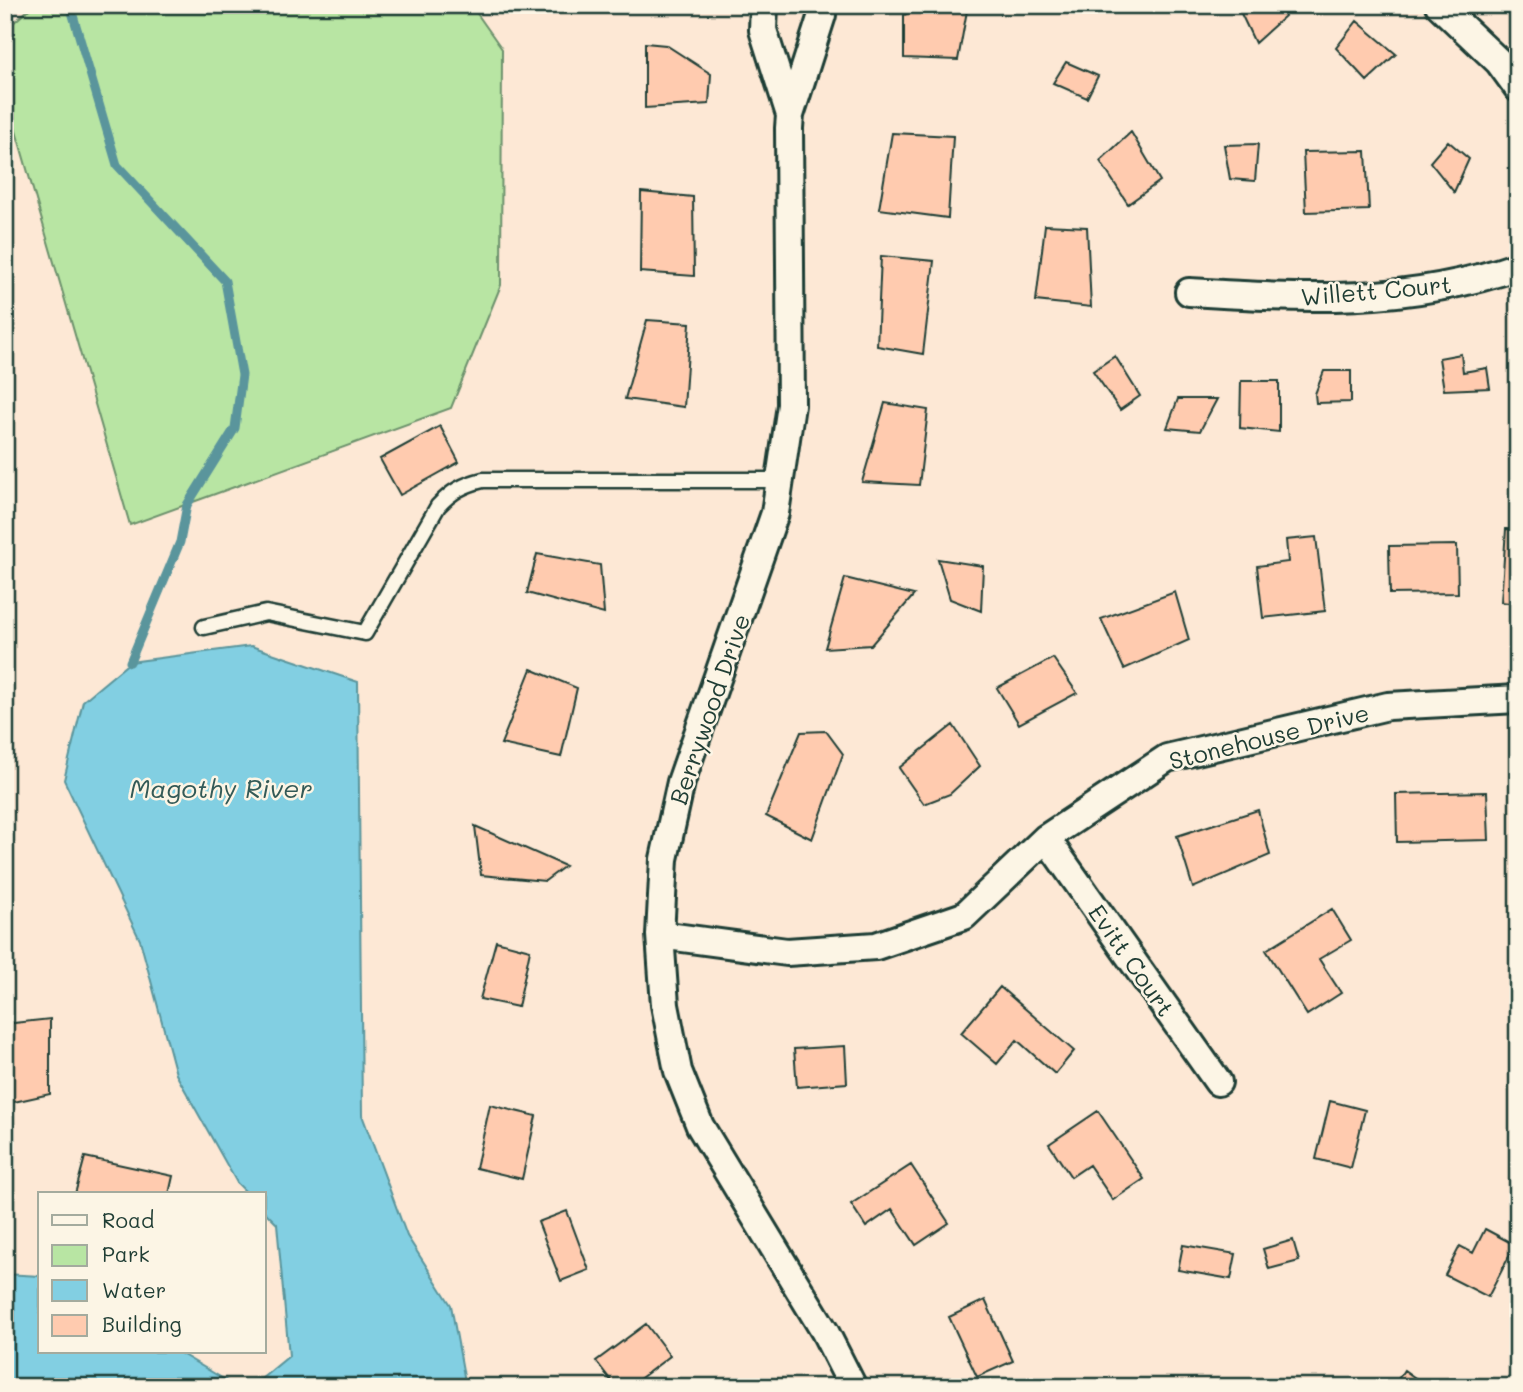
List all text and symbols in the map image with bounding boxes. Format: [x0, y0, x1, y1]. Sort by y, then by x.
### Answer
street label: Willett Court [1299, 268, 1453, 312]
street label: Berrywood Drive [662, 609, 756, 809]
street label: Stonehouse Drive [1166, 696, 1372, 776]
water label: Magothy River [130, 771, 312, 805]
street label: Evitt Court [1082, 898, 1182, 1022]
legend [38, 1192, 266, 1354]
text: Road [102, 1206, 154, 1233]
text: Park [102, 1240, 150, 1267]
text: Water [102, 1276, 166, 1303]
text: Building [102, 1310, 182, 1337]

